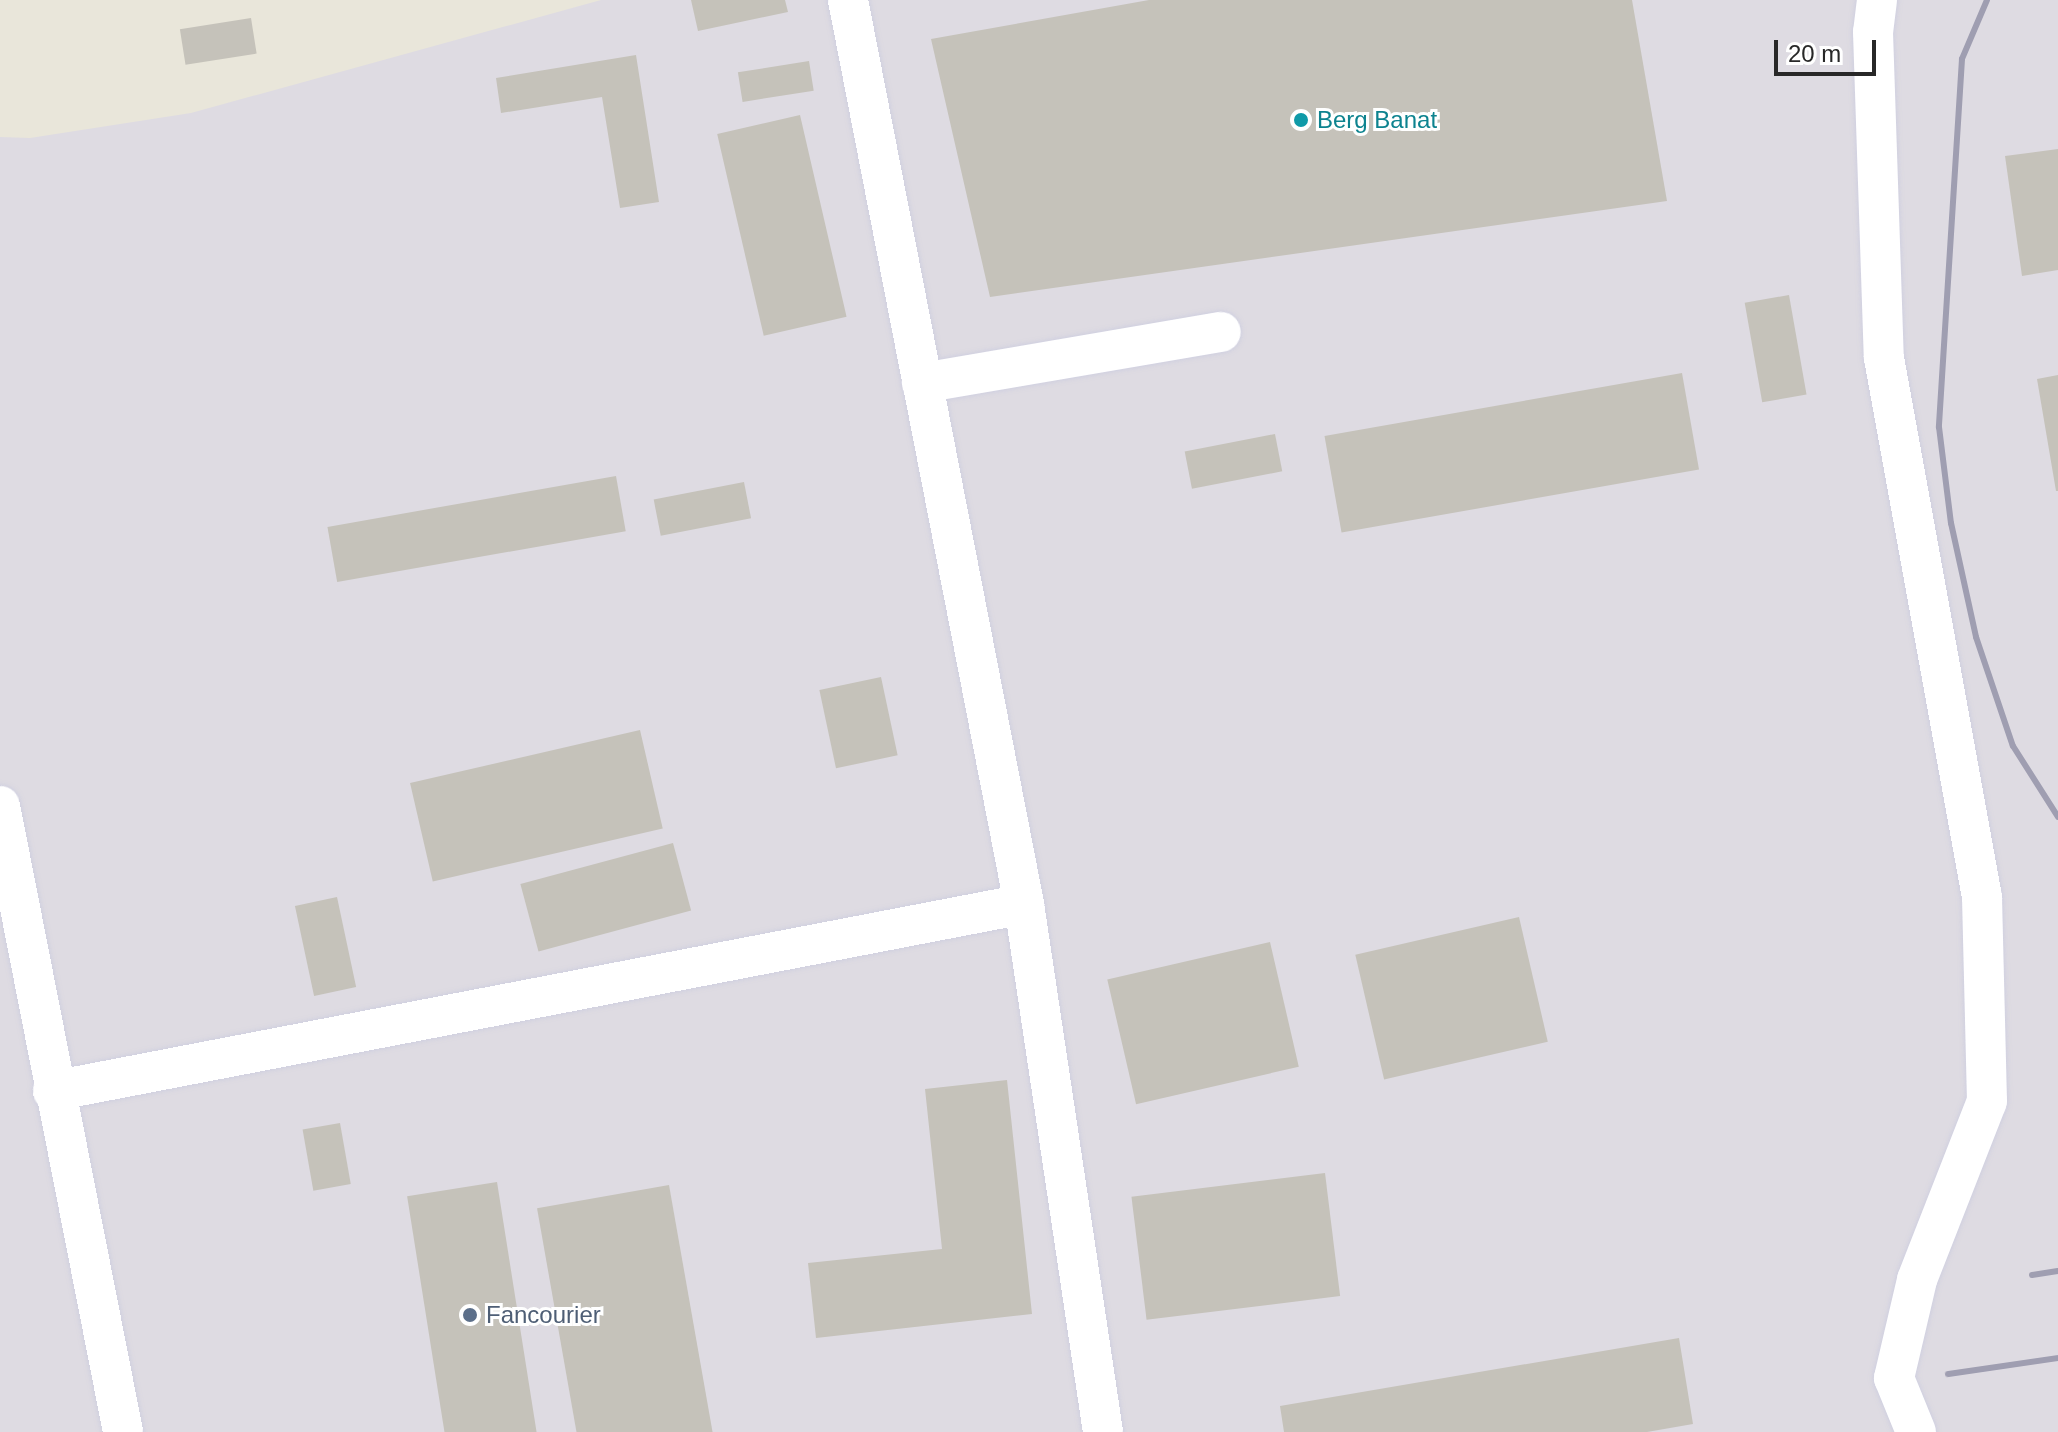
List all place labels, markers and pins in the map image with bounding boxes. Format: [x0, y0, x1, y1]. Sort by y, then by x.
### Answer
place label: Berg Banat [1317, 106, 1437, 134]
marker: Berg Banat [1292, 111, 1310, 129]
place label: Fancourier [486, 1301, 601, 1329]
marker: Fancourier [461, 1306, 479, 1324]

